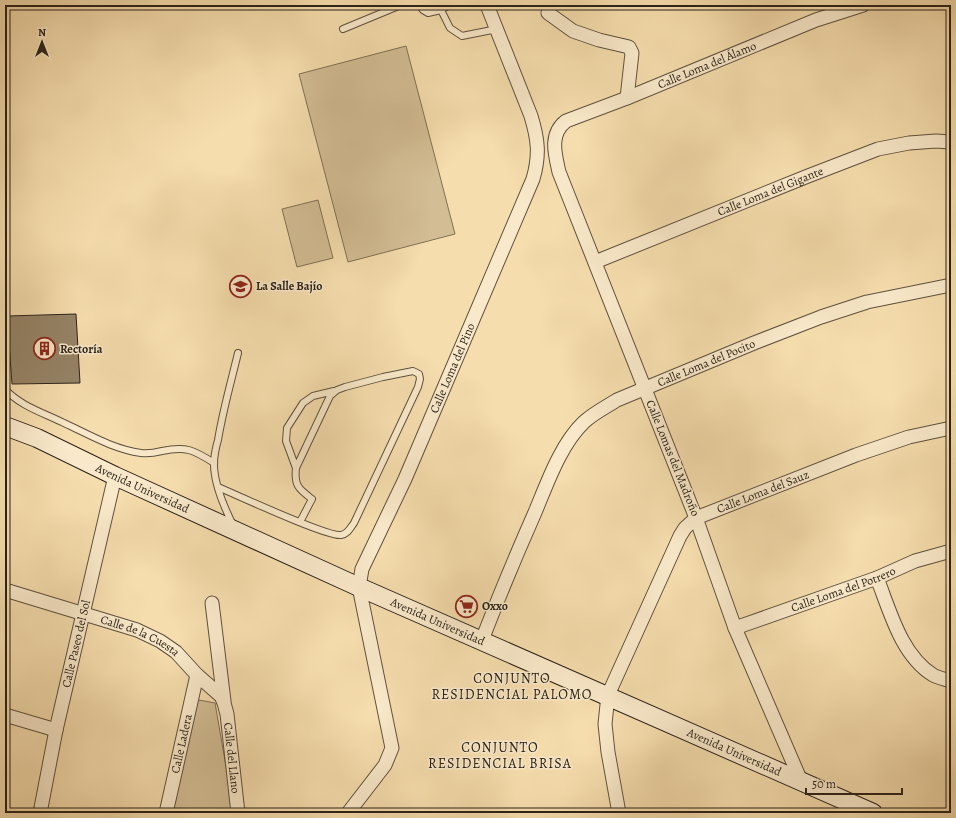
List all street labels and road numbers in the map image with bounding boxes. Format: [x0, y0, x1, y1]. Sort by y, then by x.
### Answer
street label: Calle Loma del Álamo [655, 38, 759, 93]
street label: Calle Loma del Gigante [715, 163, 825, 220]
street label: Calle Loma del Pino [426, 321, 479, 416]
street label: Calle Loma del Pocito [655, 335, 757, 390]
street label: Calle Lomas del Madroño [642, 398, 704, 518]
street label: Avenida Universidad [92, 459, 192, 517]
street label: Calle Loma del Sauz [714, 466, 811, 517]
street label: Calle Loma del Potrero [789, 563, 898, 616]
street label: Avenida Universidad [387, 593, 488, 650]
street label: Calle Paseo del Sol [58, 598, 94, 689]
street label: Calle de la Cuesta [99, 611, 184, 660]
street label: Calle Ladera [167, 712, 196, 775]
street label: Calle del Llano [220, 722, 244, 794]
street label: Avenida Universidad [684, 724, 785, 780]

